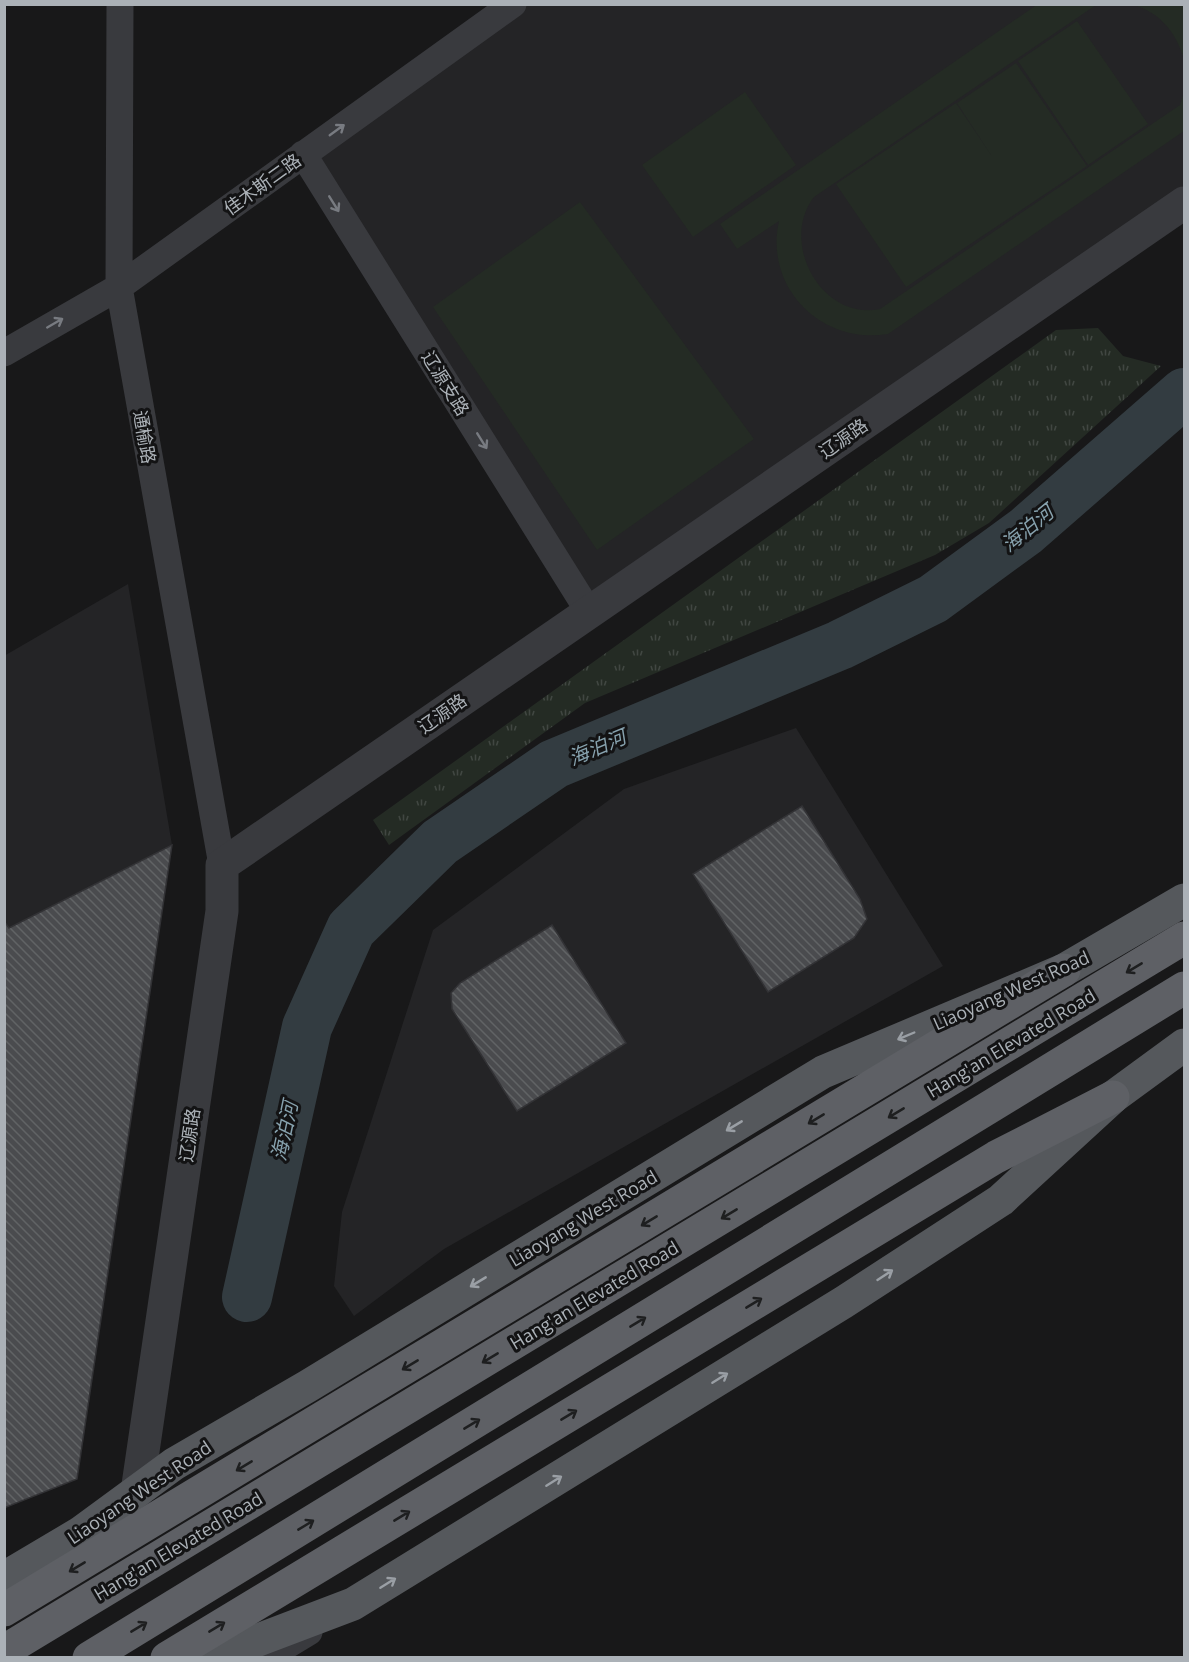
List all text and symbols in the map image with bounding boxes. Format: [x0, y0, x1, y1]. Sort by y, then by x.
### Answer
one-way arrow [329, 124, 345, 136]
street label: 佳木斯二路 [219, 148, 305, 220]
one-way arrow [329, 195, 341, 212]
one-way arrow [46, 317, 63, 329]
street label: 辽源支路 [417, 346, 475, 420]
street label: 通榆路 [128, 408, 162, 466]
street label: 辽源路 [814, 413, 872, 463]
one-way arrow [477, 432, 489, 449]
water label: 海泊河 [995, 496, 1062, 557]
street label: 辽源路 [413, 688, 471, 738]
water label: 海泊河 [564, 721, 634, 771]
street label: Liaoyang West Road [929, 945, 1093, 1035]
one-way arrow [1126, 963, 1143, 975]
street label: Hang'an Elevated Road [922, 983, 1100, 1103]
one-way arrow [898, 1031, 916, 1042]
water label: 海泊河 [265, 1095, 304, 1163]
street label: 辽源路 [173, 1107, 205, 1163]
one-way arrow [888, 1107, 905, 1119]
one-way arrow [808, 1114, 825, 1126]
one-way arrow [726, 1121, 743, 1133]
street label: Liaoyang West Road [505, 1164, 661, 1272]
one-way arrow [721, 1208, 738, 1220]
one-way arrow [641, 1215, 658, 1227]
street label: Hang'an Elevated Road [505, 1235, 683, 1355]
one-way arrow [877, 1269, 893, 1281]
one-way arrow [470, 1277, 487, 1289]
one-way arrow [745, 1297, 762, 1309]
one-way arrow [630, 1315, 647, 1328]
one-way arrow [482, 1352, 499, 1364]
one-way arrow [402, 1359, 419, 1371]
one-way arrow [711, 1372, 728, 1384]
one-way arrow [560, 1408, 577, 1420]
one-way arrow [463, 1417, 480, 1429]
street label: Liaoyang West Road [62, 1435, 216, 1549]
one-way arrow [236, 1460, 253, 1472]
one-way arrow [545, 1474, 562, 1486]
street label: Hang'an Elevated Road [89, 1486, 267, 1606]
one-way arrow [393, 1509, 410, 1521]
one-way arrow [297, 1519, 314, 1531]
one-way arrow [69, 1561, 86, 1573]
one-way arrow [379, 1576, 396, 1588]
one-way arrow [130, 1621, 147, 1633]
one-way arrow [208, 1621, 225, 1633]

